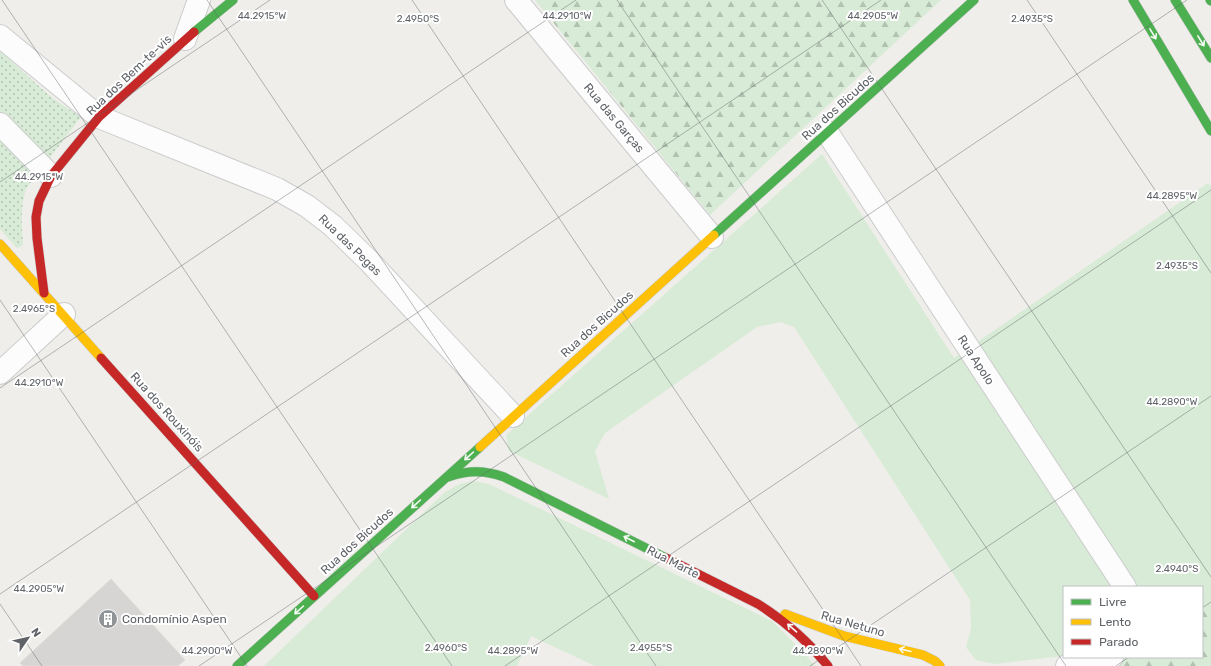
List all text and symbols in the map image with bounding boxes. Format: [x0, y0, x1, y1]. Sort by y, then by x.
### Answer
text: 44.2915°W [238, 10, 286, 22]
text: 44.2910°W [542, 10, 592, 22]
text: 44.2905°W [848, 10, 898, 22]
text: 2.4950°S [397, 13, 439, 25]
text: 2.4935°S [1011, 13, 1053, 25]
one-way arrow [1150, 28, 1158, 40]
street label: Rua dos Bem-te-vis [83, 32, 175, 118]
one-way arrow [1197, 35, 1205, 47]
street label: Rua dos Bicudos [799, 71, 877, 143]
street label: Rua das Garças [581, 81, 647, 155]
text: 44.2915°W [15, 171, 63, 183]
text: 44.2895°W [1147, 190, 1197, 202]
street label: Rua das Pegas [316, 212, 384, 278]
text: 2.4935°S [1156, 260, 1198, 272]
street label: Rua dos Bicudos [558, 288, 636, 360]
text: 2.4965°S [13, 303, 55, 315]
street label: Rua Apolo [955, 333, 997, 387]
street label: Rua dos Rouxinóis [128, 369, 206, 455]
text: 44.2910°W [14, 377, 64, 389]
text: 44.2890°W [1146, 396, 1198, 408]
one-way arrow [464, 452, 474, 461]
one-way arrow [412, 499, 422, 508]
street label: Rua dos Bicudos [318, 505, 396, 577]
one-way arrow [623, 535, 635, 542]
street label: Rua Marte [645, 543, 702, 581]
text: 2.4940°S [1156, 563, 1198, 575]
text: 44.2905°W [14, 583, 64, 595]
legend [1063, 586, 1203, 658]
text: Livre [1099, 595, 1127, 609]
one-way arrow [294, 605, 304, 615]
building icon: Condomínio Aspen [97, 608, 119, 630]
street label: Rua Netuno [819, 608, 887, 640]
place label: Condomínio Aspen [122, 612, 227, 626]
text: Lento [1099, 615, 1131, 629]
north arrow [8, 618, 48, 658]
one-way arrow [787, 623, 797, 632]
text: N [28, 626, 44, 640]
text: Parado [1099, 635, 1138, 649]
text: 2.4960°S [425, 642, 467, 654]
text: 2.4955°S [630, 642, 672, 654]
text: 44.2900°W [181, 645, 233, 657]
text: 44.2895°W [488, 645, 538, 657]
text: 44.2890°W [792, 645, 844, 657]
one-way arrow [899, 646, 912, 653]

